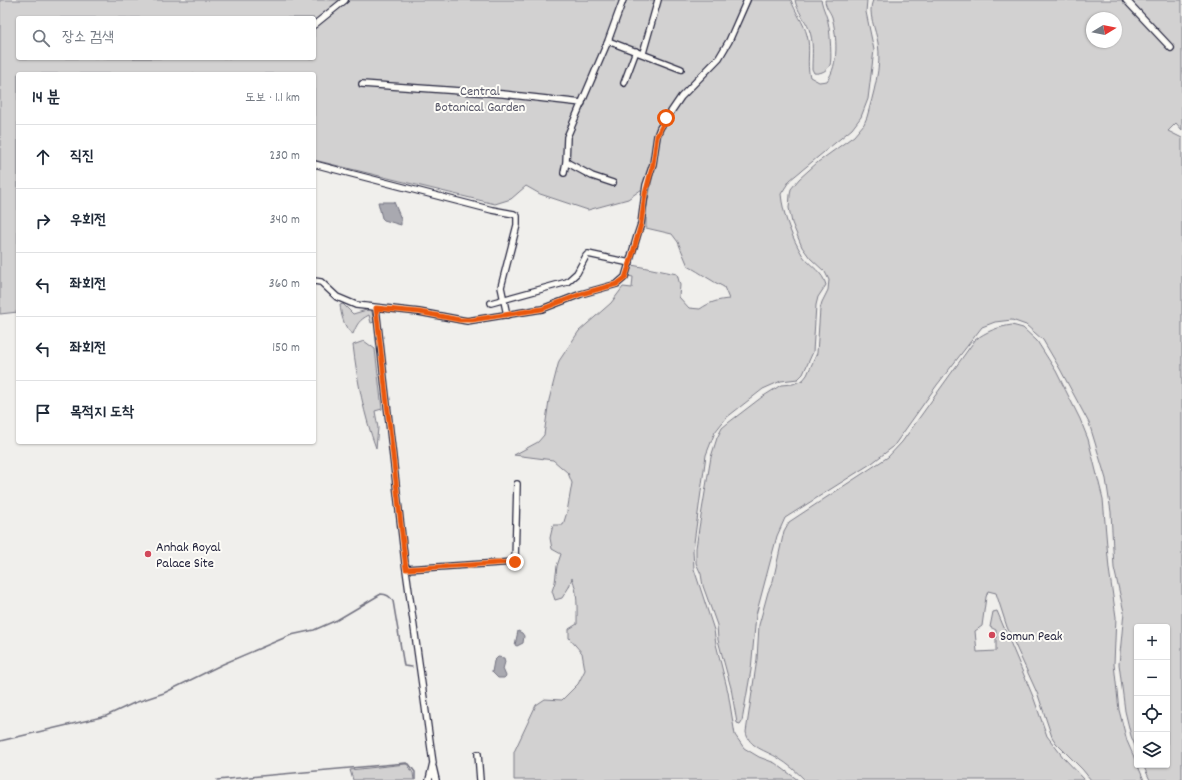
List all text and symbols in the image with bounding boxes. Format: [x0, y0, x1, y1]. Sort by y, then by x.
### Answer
north arrow [1086, 12, 1122, 48]
search box [16, 16, 316, 60]
icon: search [30, 27, 52, 49]
text: 장소 검색 [62, 27, 114, 49]
park label: Central Botanical Garden [435, 82, 525, 118]
text: 14 분 [32, 87, 60, 111]
text: 도보 · 1.1 km [245, 89, 300, 108]
route start [657, 109, 675, 127]
icon: ahead [32, 146, 54, 168]
text: 직진 [70, 146, 94, 168]
text: 230 m [270, 147, 300, 166]
icon: right [32, 210, 54, 232]
text: 우회전 [70, 210, 106, 232]
text: 340 m [270, 211, 300, 230]
icon: left [32, 274, 54, 296]
text: 좌회전 [70, 274, 106, 296]
text: 360 m [269, 275, 300, 294]
icon: left [32, 338, 54, 360]
text: 좌회전 [70, 338, 106, 360]
text: 150 m [272, 339, 300, 358]
icon: arrive [32, 402, 54, 424]
text: 목적지 도착 [70, 402, 134, 424]
place label: Anhak Royal Palace Site [156, 538, 221, 574]
marker: Anhak Royal Palace Site [143, 549, 153, 559]
route end [506, 553, 524, 571]
map controls [1134, 624, 1170, 768]
button: + [1134, 624, 1170, 660]
place label: Somun Peak [1000, 627, 1063, 647]
marker: Somun Peak [987, 630, 997, 640]
button: − [1134, 660, 1170, 696]
button: locate [1134, 696, 1170, 732]
button: layers [1134, 732, 1170, 768]

